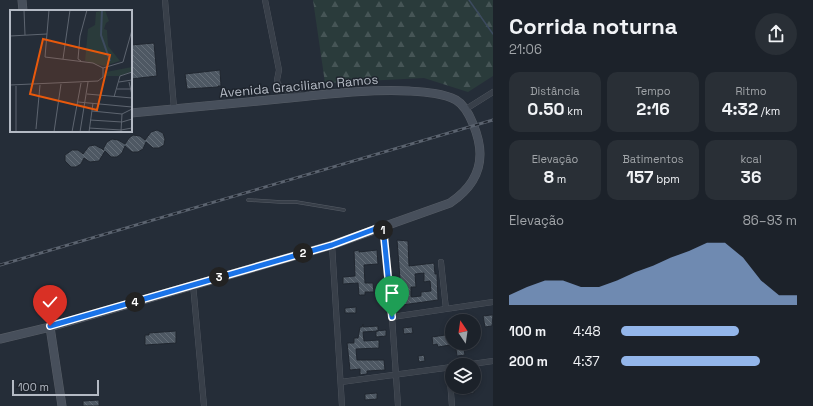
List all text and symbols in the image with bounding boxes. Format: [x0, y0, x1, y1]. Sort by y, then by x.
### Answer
inset map [10, 10, 132, 132]
text: Corrida noturna [509, 12, 677, 40]
button: share [755, 13, 797, 55]
text: 21:06 [509, 41, 542, 58]
street label: Avenida Graciliano Ramos [219, 71, 379, 101]
text: Distância [530, 84, 580, 98]
text: Tempo [635, 84, 671, 98]
text: Ritmo [736, 84, 766, 98]
text: 0.50 [527, 98, 564, 120]
text: 2:16 [636, 98, 670, 120]
text: 4:32 [722, 98, 758, 120]
text: km [564, 104, 583, 118]
text: /km [758, 104, 780, 118]
text: Elevação [532, 152, 578, 166]
text: Batimentos [622, 152, 684, 166]
text: kcal [740, 152, 762, 166]
text: 8 [544, 166, 554, 188]
text: 157 [626, 166, 653, 188]
text: 36 [741, 166, 761, 188]
text: m [554, 172, 566, 186]
text: bpm [653, 172, 680, 186]
text: Elevação [509, 212, 564, 229]
text: 86–93 m [743, 212, 797, 229]
pin: 1 [373, 220, 393, 240]
text: 1 [381, 223, 385, 237]
pin: 2 [293, 243, 313, 263]
text: 2 [300, 246, 306, 260]
pin: 3 [209, 267, 229, 287]
text: 3 [216, 270, 222, 284]
pin [375, 276, 409, 317]
icon: arrive [381, 282, 403, 304]
pin [33, 285, 67, 326]
icon: check [39, 291, 61, 313]
pin: 4 [125, 292, 145, 312]
text: 4 [132, 295, 139, 309]
north arrow [445, 314, 481, 350]
map controls [445, 314, 481, 394]
text: 100 m [509, 323, 546, 340]
text: 4:48 [573, 323, 601, 340]
text: 200 m [509, 353, 548, 370]
text: 4:37 [573, 353, 600, 370]
button: layers [445, 358, 481, 394]
scale bar [12, 378, 99, 397]
text: 100 m [18, 380, 49, 394]

